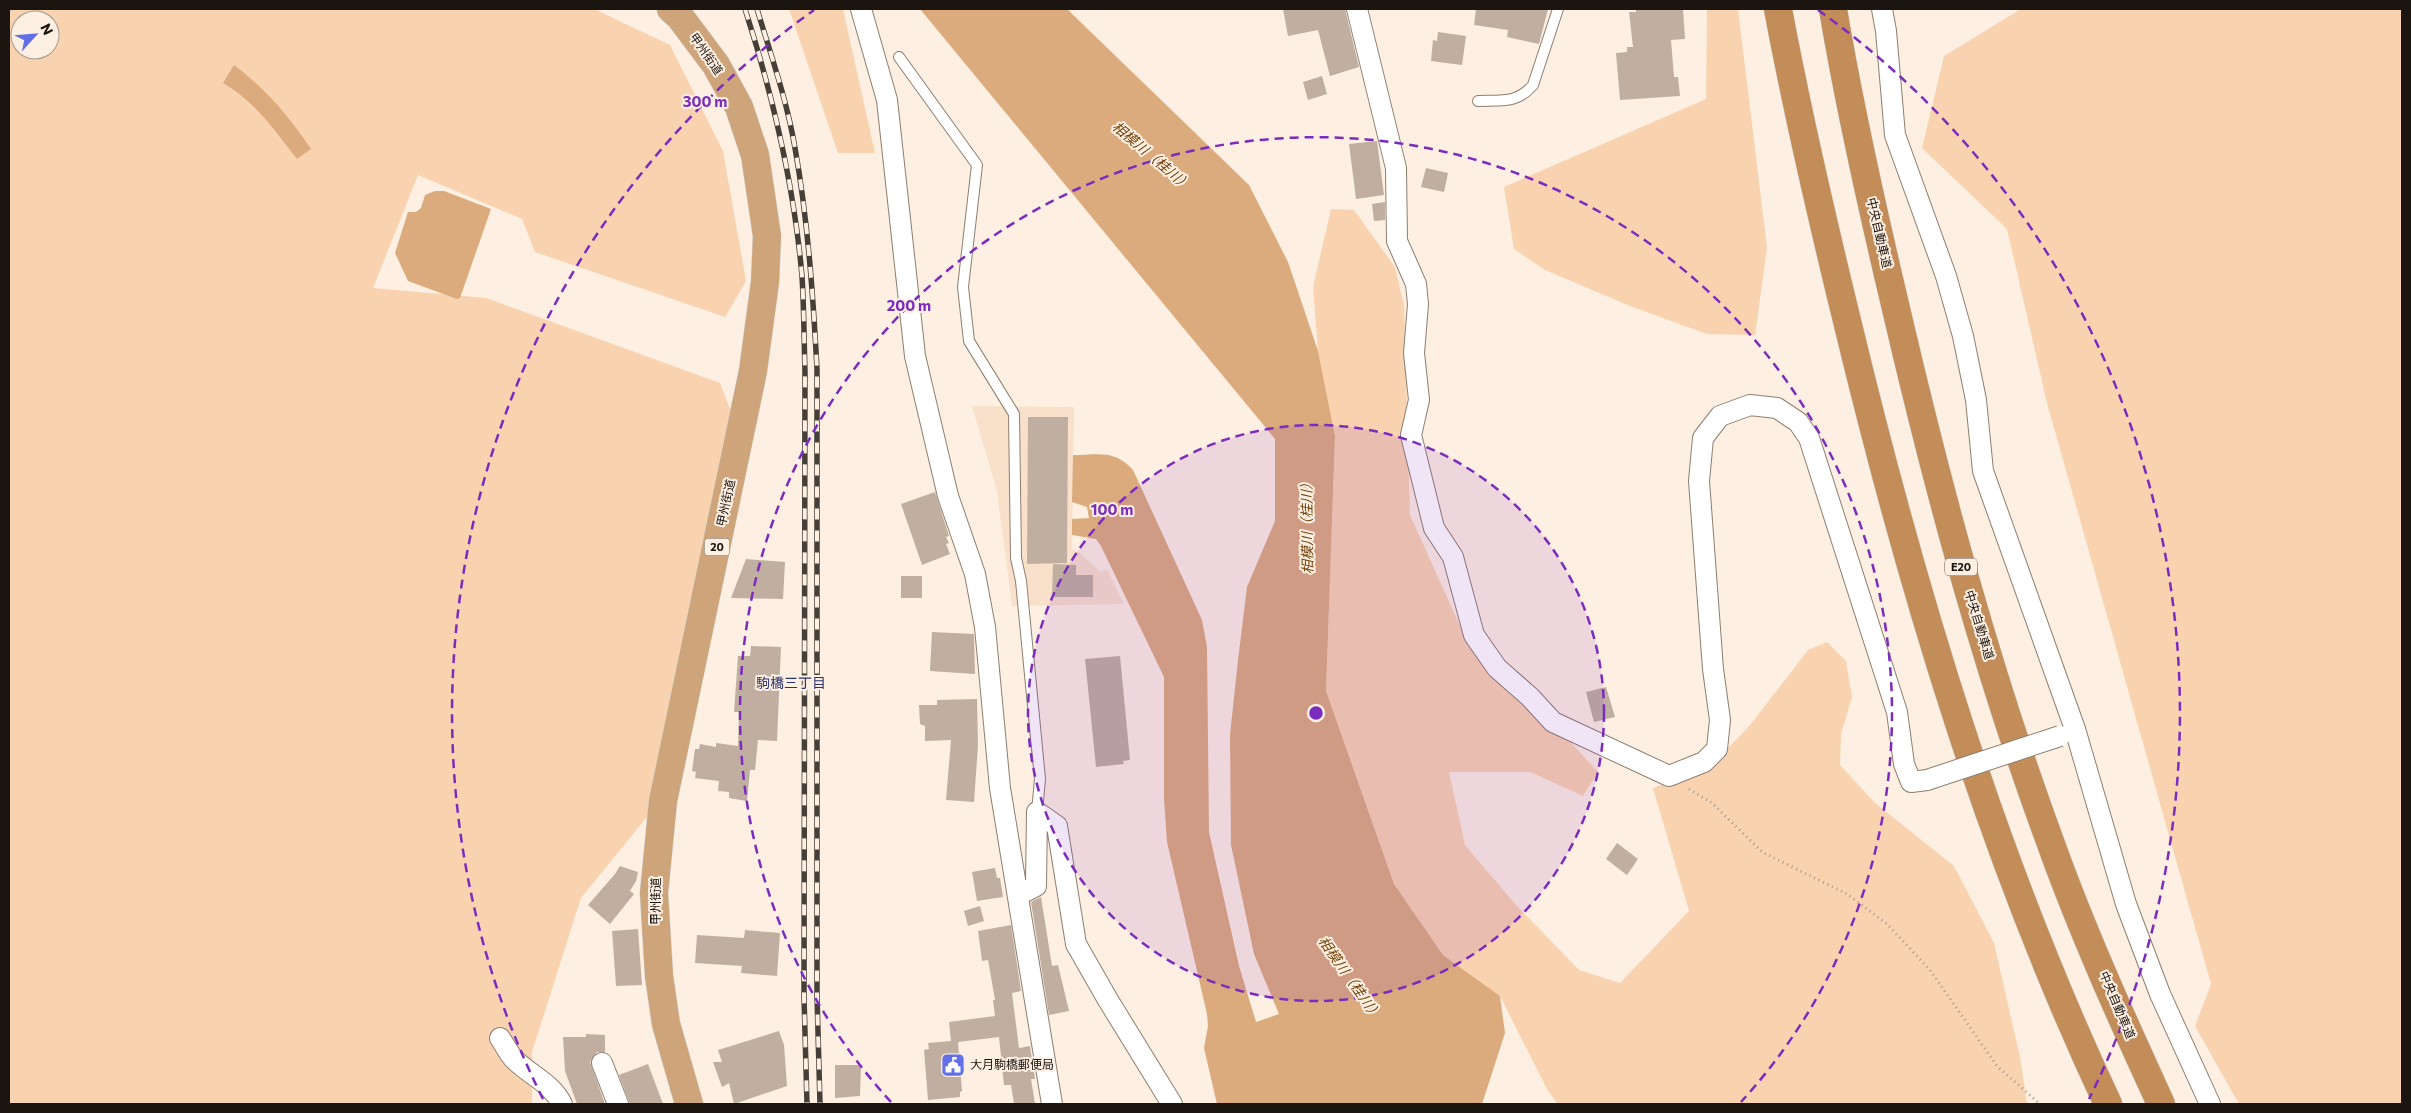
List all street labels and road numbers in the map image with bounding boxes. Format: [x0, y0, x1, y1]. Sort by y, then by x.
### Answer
street label: 甲州街道 [687, 30, 726, 77]
street label: 中央自動車道 [1865, 196, 1895, 269]
street label: 甲州街道 [713, 478, 737, 528]
road number: 20 [704, 538, 730, 556]
road number: E20 [1945, 558, 1977, 576]
street label: 中央自動車道 [1963, 588, 1997, 661]
street label: 甲州街道 [648, 877, 662, 925]
street label: 中央自動車道 [2097, 969, 2138, 1040]

